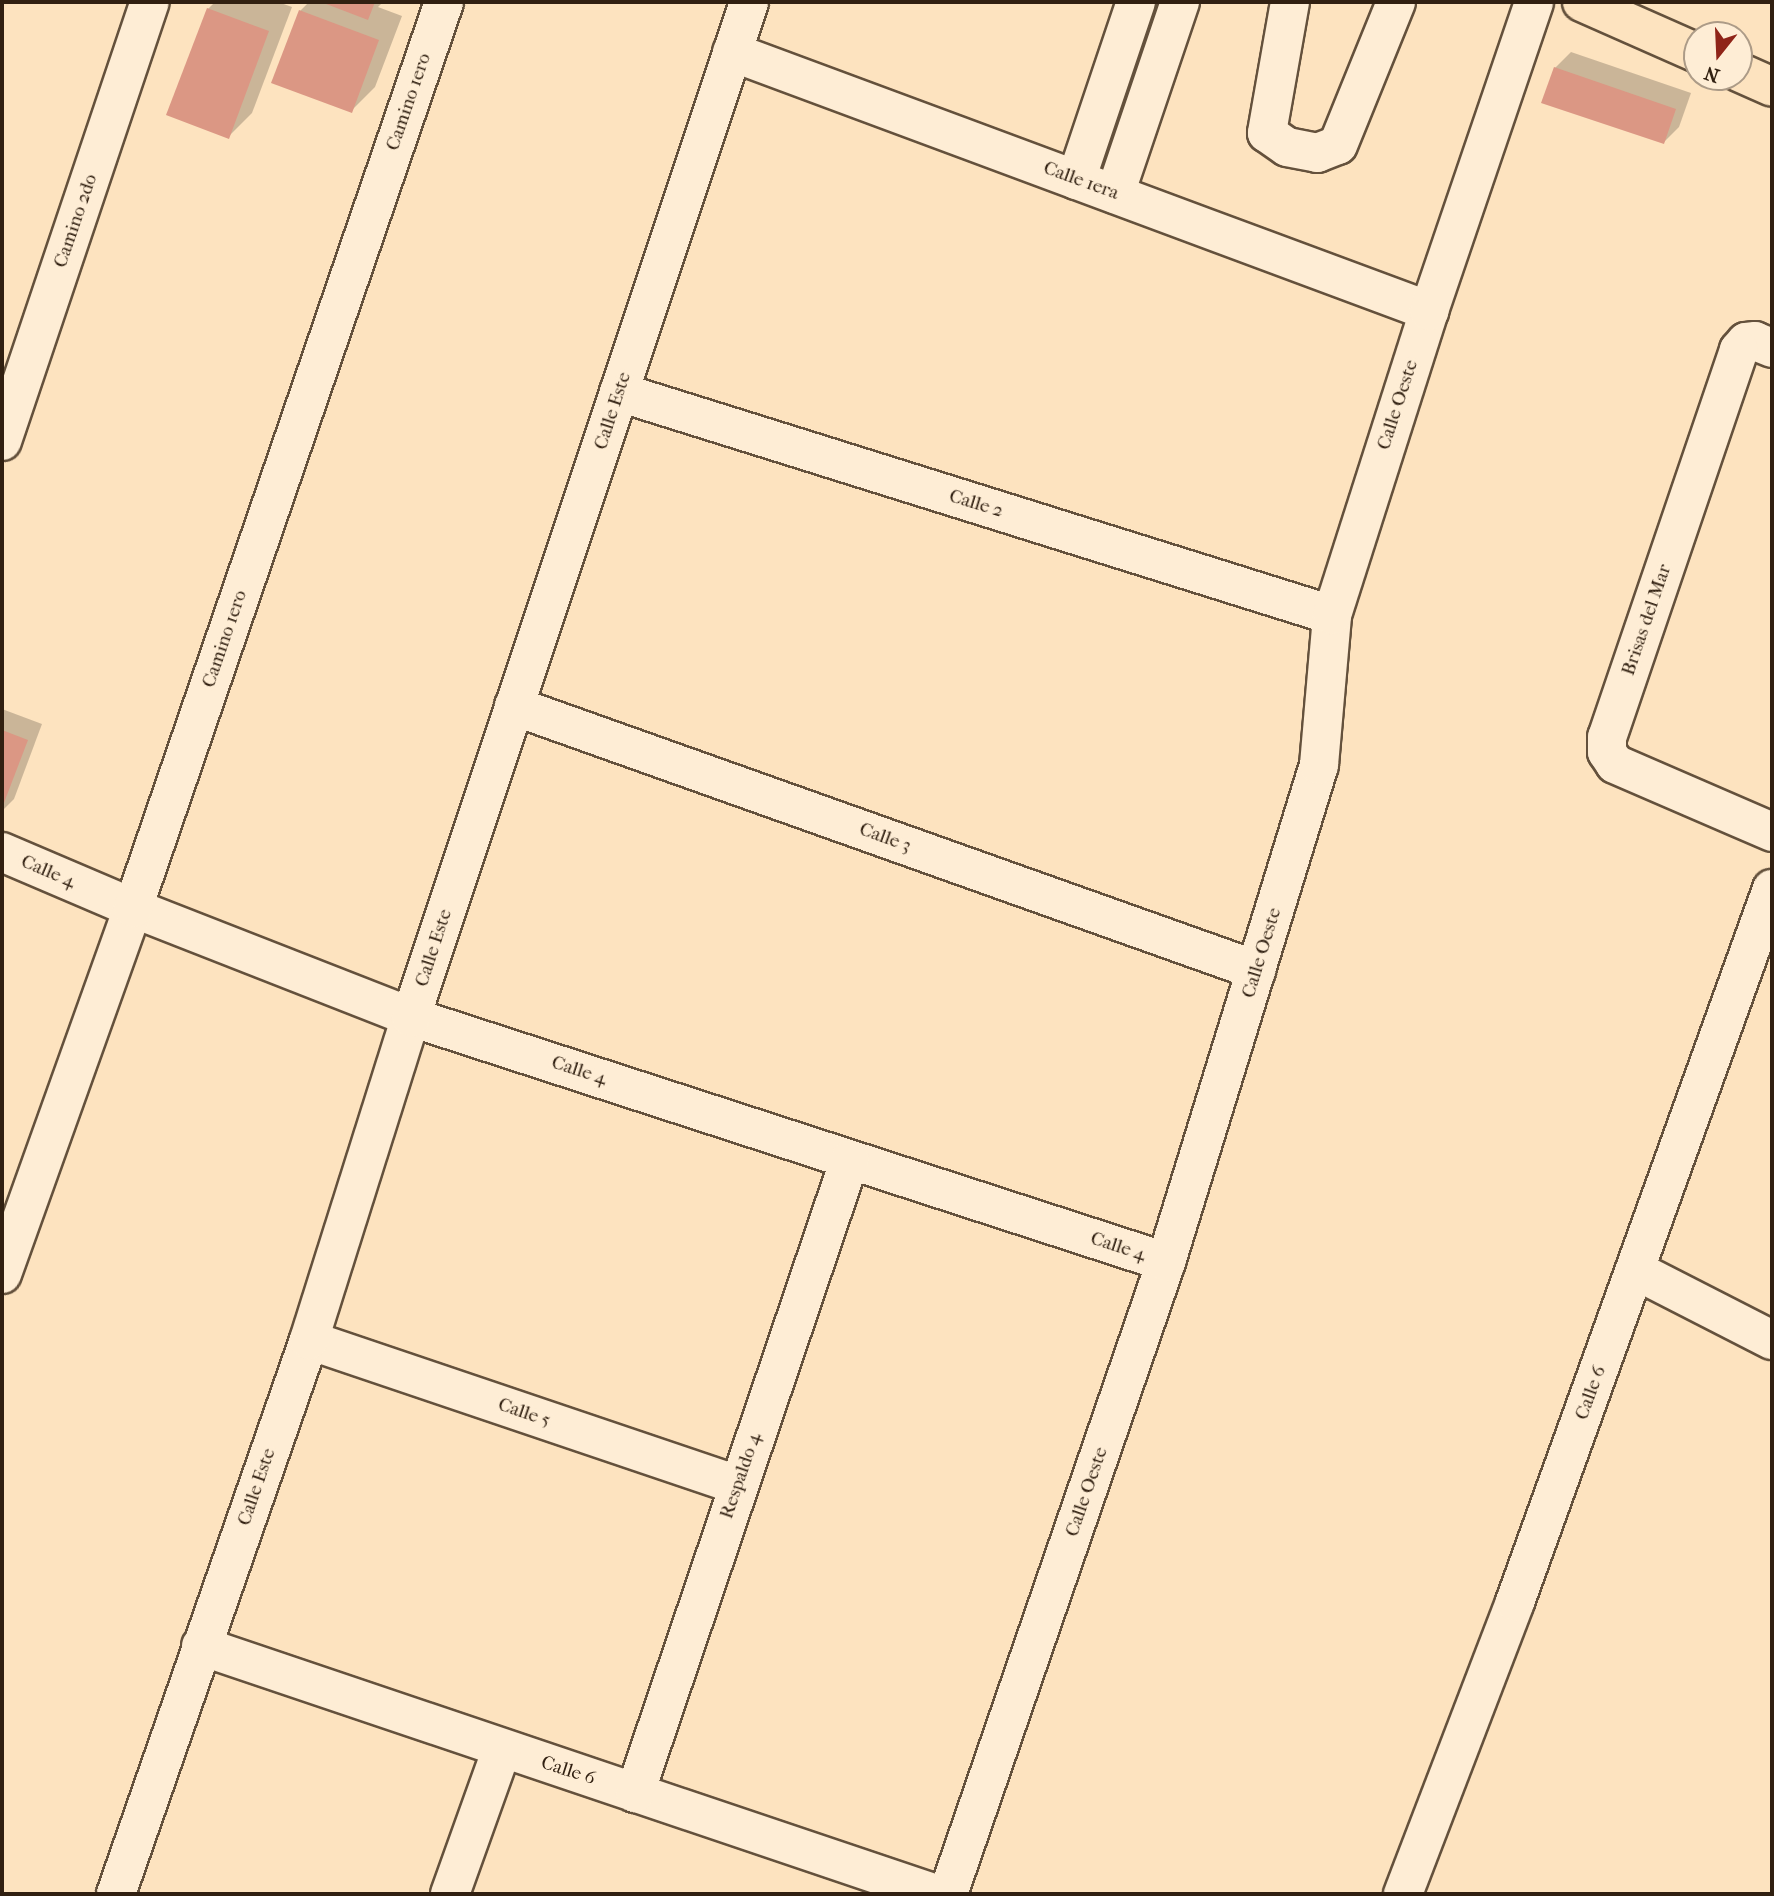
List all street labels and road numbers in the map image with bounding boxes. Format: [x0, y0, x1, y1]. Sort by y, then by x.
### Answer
street label: Camino 1ero [382, 50, 436, 154]
street label: Calle 1era [1040, 157, 1122, 205]
street label: Camino 2do [49, 171, 103, 271]
street label: Calle Oeste [1373, 357, 1423, 453]
street label: Calle Este [590, 369, 636, 453]
street label: Calle 2 [946, 485, 1006, 523]
street label: Brisas del Mar [1617, 561, 1677, 679]
street label: Camino 1ero [198, 587, 252, 691]
street label: Calle 3 [856, 818, 914, 858]
street label: Calle 4 [17, 850, 79, 894]
street label: Calle Oeste [1237, 905, 1287, 1001]
street label: Calle Este [411, 906, 457, 990]
street label: Calle 4 [549, 1051, 609, 1091]
street label: Calle 4 [1088, 1227, 1148, 1267]
street label: Calle 6 [1571, 1363, 1611, 1423]
street label: Calle 5 [495, 1393, 553, 1433]
street label: Respaldo 4 [716, 1430, 766, 1522]
street label: Calle Oeste [1061, 1444, 1113, 1540]
street label: Calle Este [233, 1445, 281, 1529]
street label: Calle 6 [538, 1752, 598, 1790]

